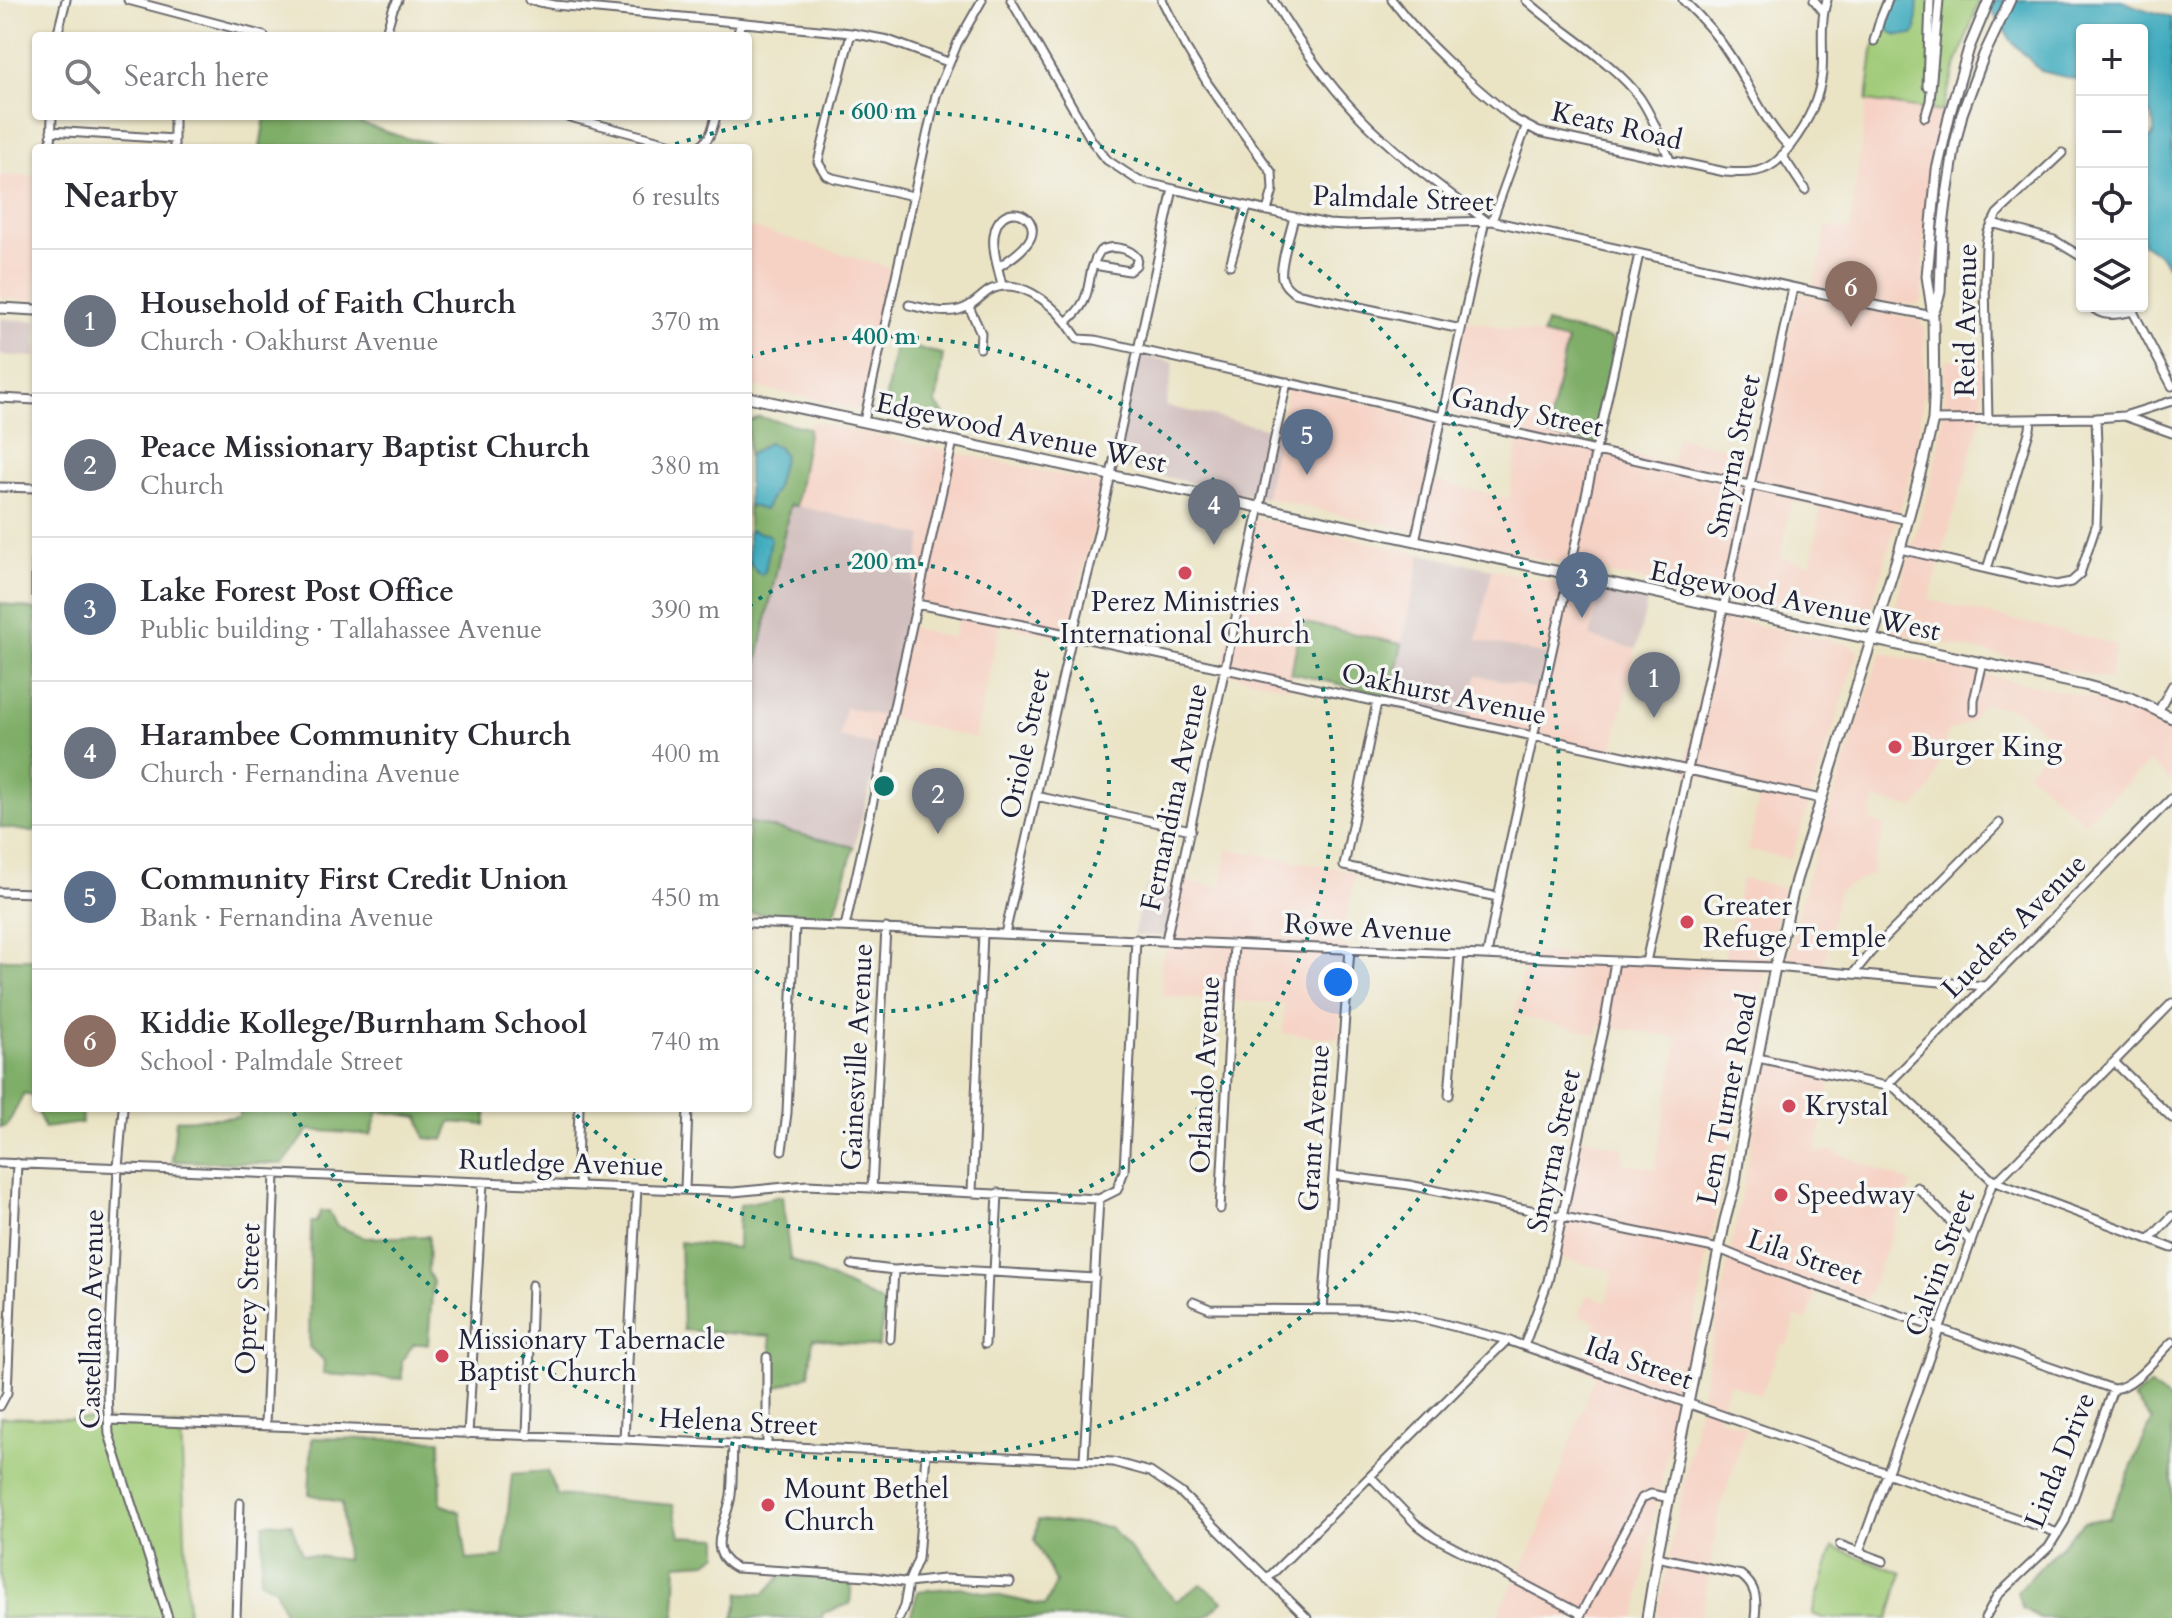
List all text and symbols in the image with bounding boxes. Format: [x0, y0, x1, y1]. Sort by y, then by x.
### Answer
map controls [2076, 24, 2148, 312]
button: + [2076, 24, 2148, 96]
search box [32, 32, 752, 120]
icon: search [60, 54, 104, 98]
text: Search here [124, 56, 269, 97]
street label: Keats Road [1548, 93, 1686, 159]
text: 600 m [851, 95, 918, 128]
button: − [2076, 96, 2148, 168]
button: locate [2076, 168, 2148, 240]
text: Nearby [64, 173, 179, 219]
street label: Palmdale Street [1312, 177, 1494, 221]
text: 6 results [632, 179, 720, 214]
button: layers [2076, 240, 2148, 312]
street label: Reid Avenue [1946, 243, 1986, 397]
pin: 6 [1825, 261, 1877, 327]
text: Household of Faith Church [140, 283, 516, 324]
text: 1 [83, 304, 97, 339]
text: 370 m [651, 304, 720, 339]
text: 400 m [851, 320, 918, 353]
text: Church · Oakhurst Avenue [140, 324, 438, 359]
street label: Smyrna Street [1698, 371, 1770, 541]
street label: Gandy Street [1447, 377, 1607, 447]
street label: Edgewood Avenue West [872, 384, 1170, 482]
pin: 5 [1281, 409, 1333, 475]
text: Peace Missionary Baptist Church [140, 427, 590, 468]
text: 2 [83, 448, 97, 483]
text: 380 m [651, 448, 720, 483]
text: Church [140, 468, 224, 503]
pin: 4 [1188, 479, 1240, 545]
text: 200 m [851, 545, 918, 578]
pin: 3 [1556, 552, 1608, 618]
street label: Edgewood Avenue West [1646, 552, 1944, 650]
marker: Perez Ministries International Church [1176, 564, 1194, 582]
text: Lake Forest Post Office [140, 571, 454, 612]
place label: Perez Ministries International Church [1060, 583, 1310, 653]
text: 3 [83, 592, 97, 627]
text: 390 m [651, 592, 720, 627]
text: Public building · Tallahassee Avenue [140, 612, 542, 647]
pin: 1 [1628, 652, 1680, 718]
street label: Oakhurst Avenue [1338, 654, 1550, 734]
street label: Oriole Street [991, 665, 1059, 822]
street label: Fernandina Avenue [1131, 680, 1217, 914]
text: Harambee Community Church [140, 715, 571, 756]
place label: Burger King [1911, 728, 2062, 766]
text: 4 [83, 736, 97, 771]
text: 400 m [651, 736, 720, 771]
marker: Burger King [1886, 738, 1904, 756]
text: Church · Fernandina Avenue [140, 756, 460, 791]
pin: 2 [912, 768, 964, 834]
centre of rings [870, 772, 898, 800]
street label: Lueders Avenue [1933, 845, 2095, 1007]
text: Community First Credit Union [140, 859, 568, 900]
text: 5 [83, 880, 97, 915]
text: 450 m [651, 880, 720, 915]
place label: Greater Refuge Temple [1703, 887, 1887, 957]
text: Bank · Fernandina Avenue [140, 900, 434, 935]
street label: Rowe Avenue [1283, 905, 1453, 951]
marker: Greater Refuge Temple [1678, 913, 1696, 931]
street label: Gainesville Avenue [832, 942, 882, 1172]
your location [1318, 962, 1358, 1002]
street label: Orlando Avenue [1181, 975, 1229, 1175]
street label: Lem Turner Road [1688, 990, 1766, 1208]
text: Kiddie Kollege/Burnham School [140, 1003, 587, 1044]
text: 6 [83, 1024, 97, 1059]
text: 740 m [651, 1024, 720, 1059]
street label: Grant Avenue [1289, 1043, 1339, 1213]
text: School · Palmdale Street [140, 1044, 403, 1079]
street label: Smyrna Street [1518, 1066, 1590, 1236]
place label: Krystal [1805, 1087, 1888, 1125]
marker: Krystal [1780, 1097, 1798, 1115]
street label: Rutledge Avenue [458, 1140, 664, 1186]
place label: Speedway [1797, 1176, 1916, 1214]
street label: Calvin Street [1896, 1184, 1984, 1342]
marker: Speedway [1772, 1186, 1790, 1204]
street label: Castellano Avenue [71, 1209, 113, 1429]
street label: Lila Street [1743, 1220, 1868, 1294]
street label: Oprey Street [226, 1222, 270, 1375]
place label: Missionary Tabernacle Baptist Church [458, 1321, 726, 1391]
street label: Ida Street [1580, 1327, 1698, 1399]
marker: Missionary Tabernacle Baptist Church [433, 1347, 451, 1365]
street label: Linda Drive [2016, 1387, 2104, 1533]
street label: Helena Street [658, 1399, 818, 1445]
place label: Mount Bethel Church [784, 1470, 949, 1540]
marker: Mount Bethel Church [759, 1496, 777, 1514]

